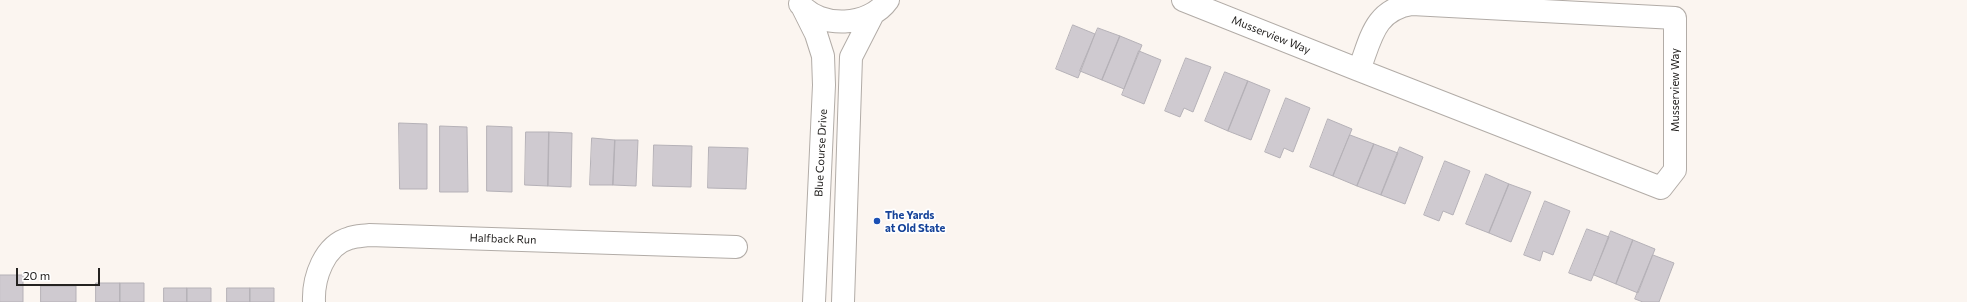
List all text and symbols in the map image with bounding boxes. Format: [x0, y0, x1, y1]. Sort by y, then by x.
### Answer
street label: Musserview Way [1230, 13, 1312, 57]
street label: Musserview Way [1668, 48, 1682, 132]
street label: Blue Course Drive [812, 109, 830, 197]
place label: The Yards at Old State [885, 208, 945, 234]
marker: The Yards at Old State [872, 216, 882, 226]
street label: Halfback Run [469, 231, 537, 247]
scale bar [18, 260, 102, 286]
text: 20 m [23, 268, 50, 282]

